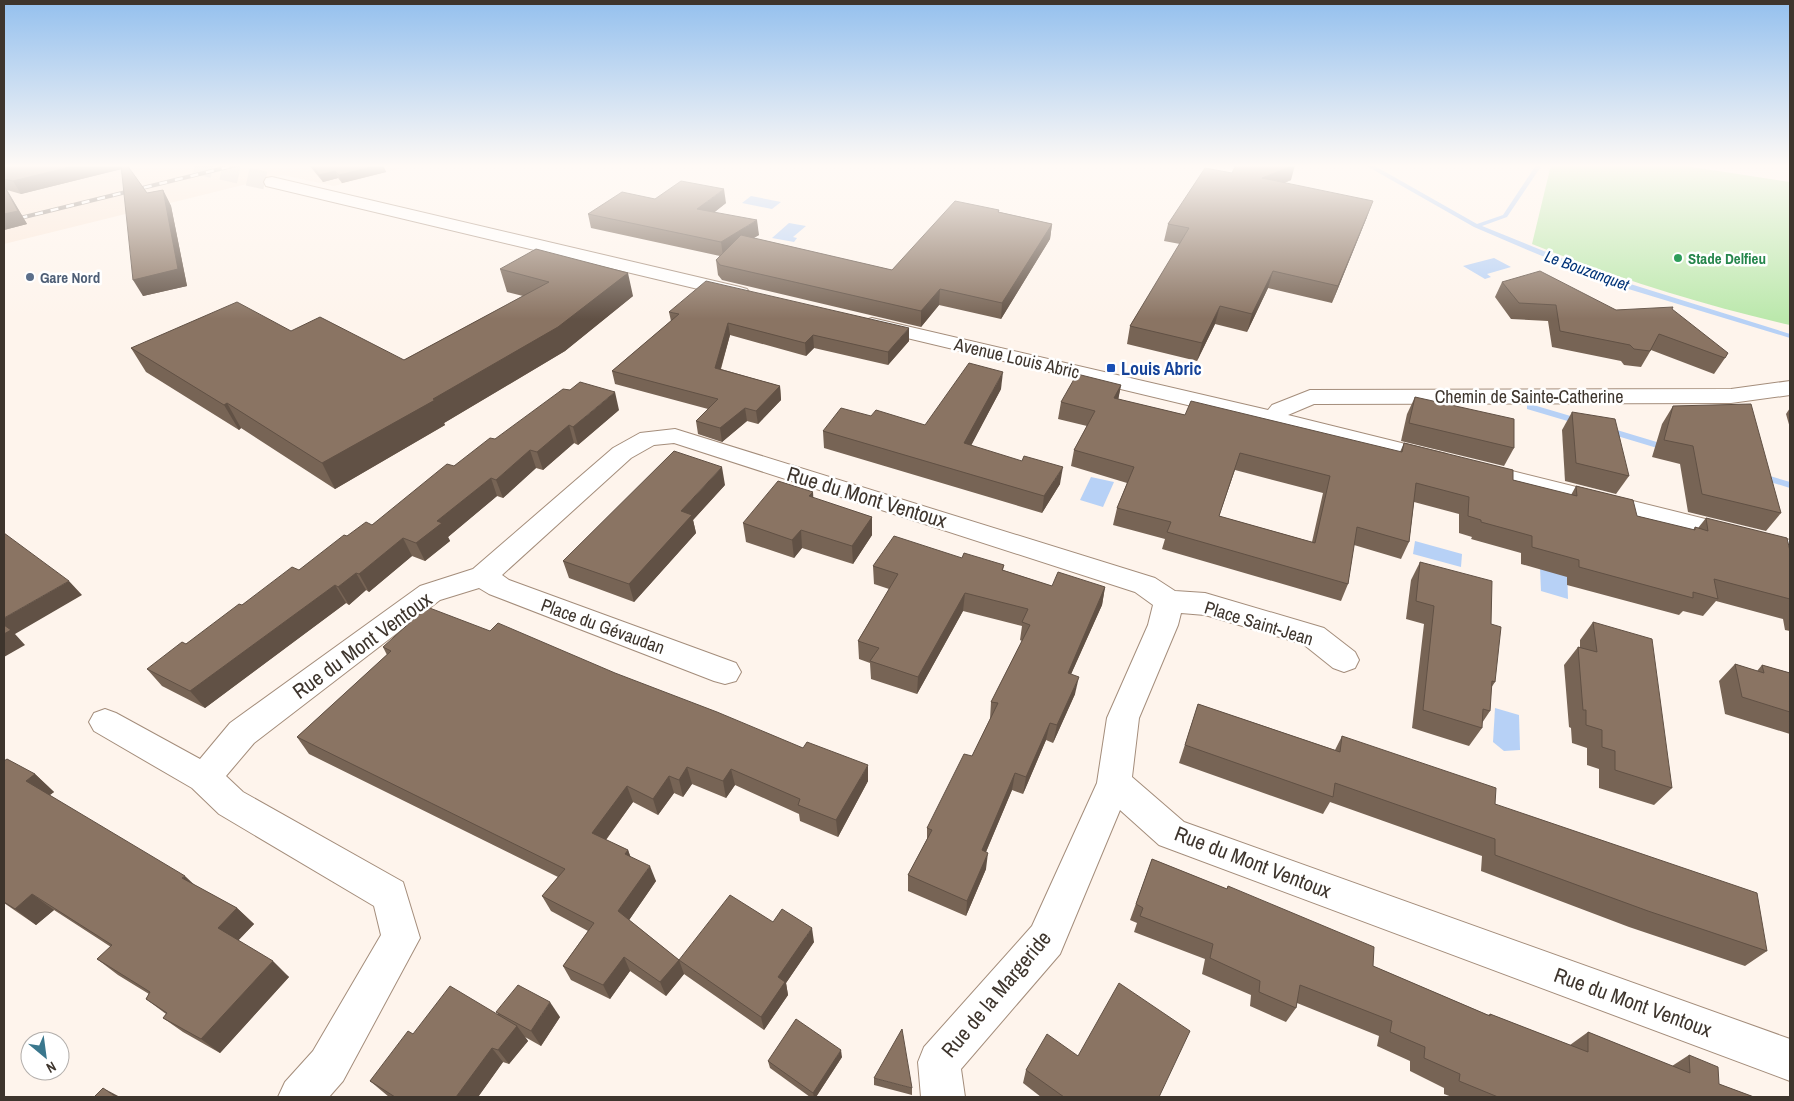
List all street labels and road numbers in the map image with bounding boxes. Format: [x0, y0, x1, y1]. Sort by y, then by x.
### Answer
street label: Avenue Louis Abric [951, 331, 1082, 385]
street label: Chemin de Sainte-Catherine [1435, 384, 1623, 409]
street label: Rue du Mont Ventoux [784, 459, 951, 535]
street label: Rue du Mont Ventoux [286, 584, 438, 705]
street label: Place du Gévaudan [538, 592, 668, 660]
street label: Place Saint-Jean [1202, 595, 1316, 651]
street label: Rue du Mont Ventoux [1170, 819, 1336, 905]
street label: Rue de la Margeride [934, 925, 1058, 1063]
street label: Rue du Mont Ventoux [1550, 960, 1716, 1044]

